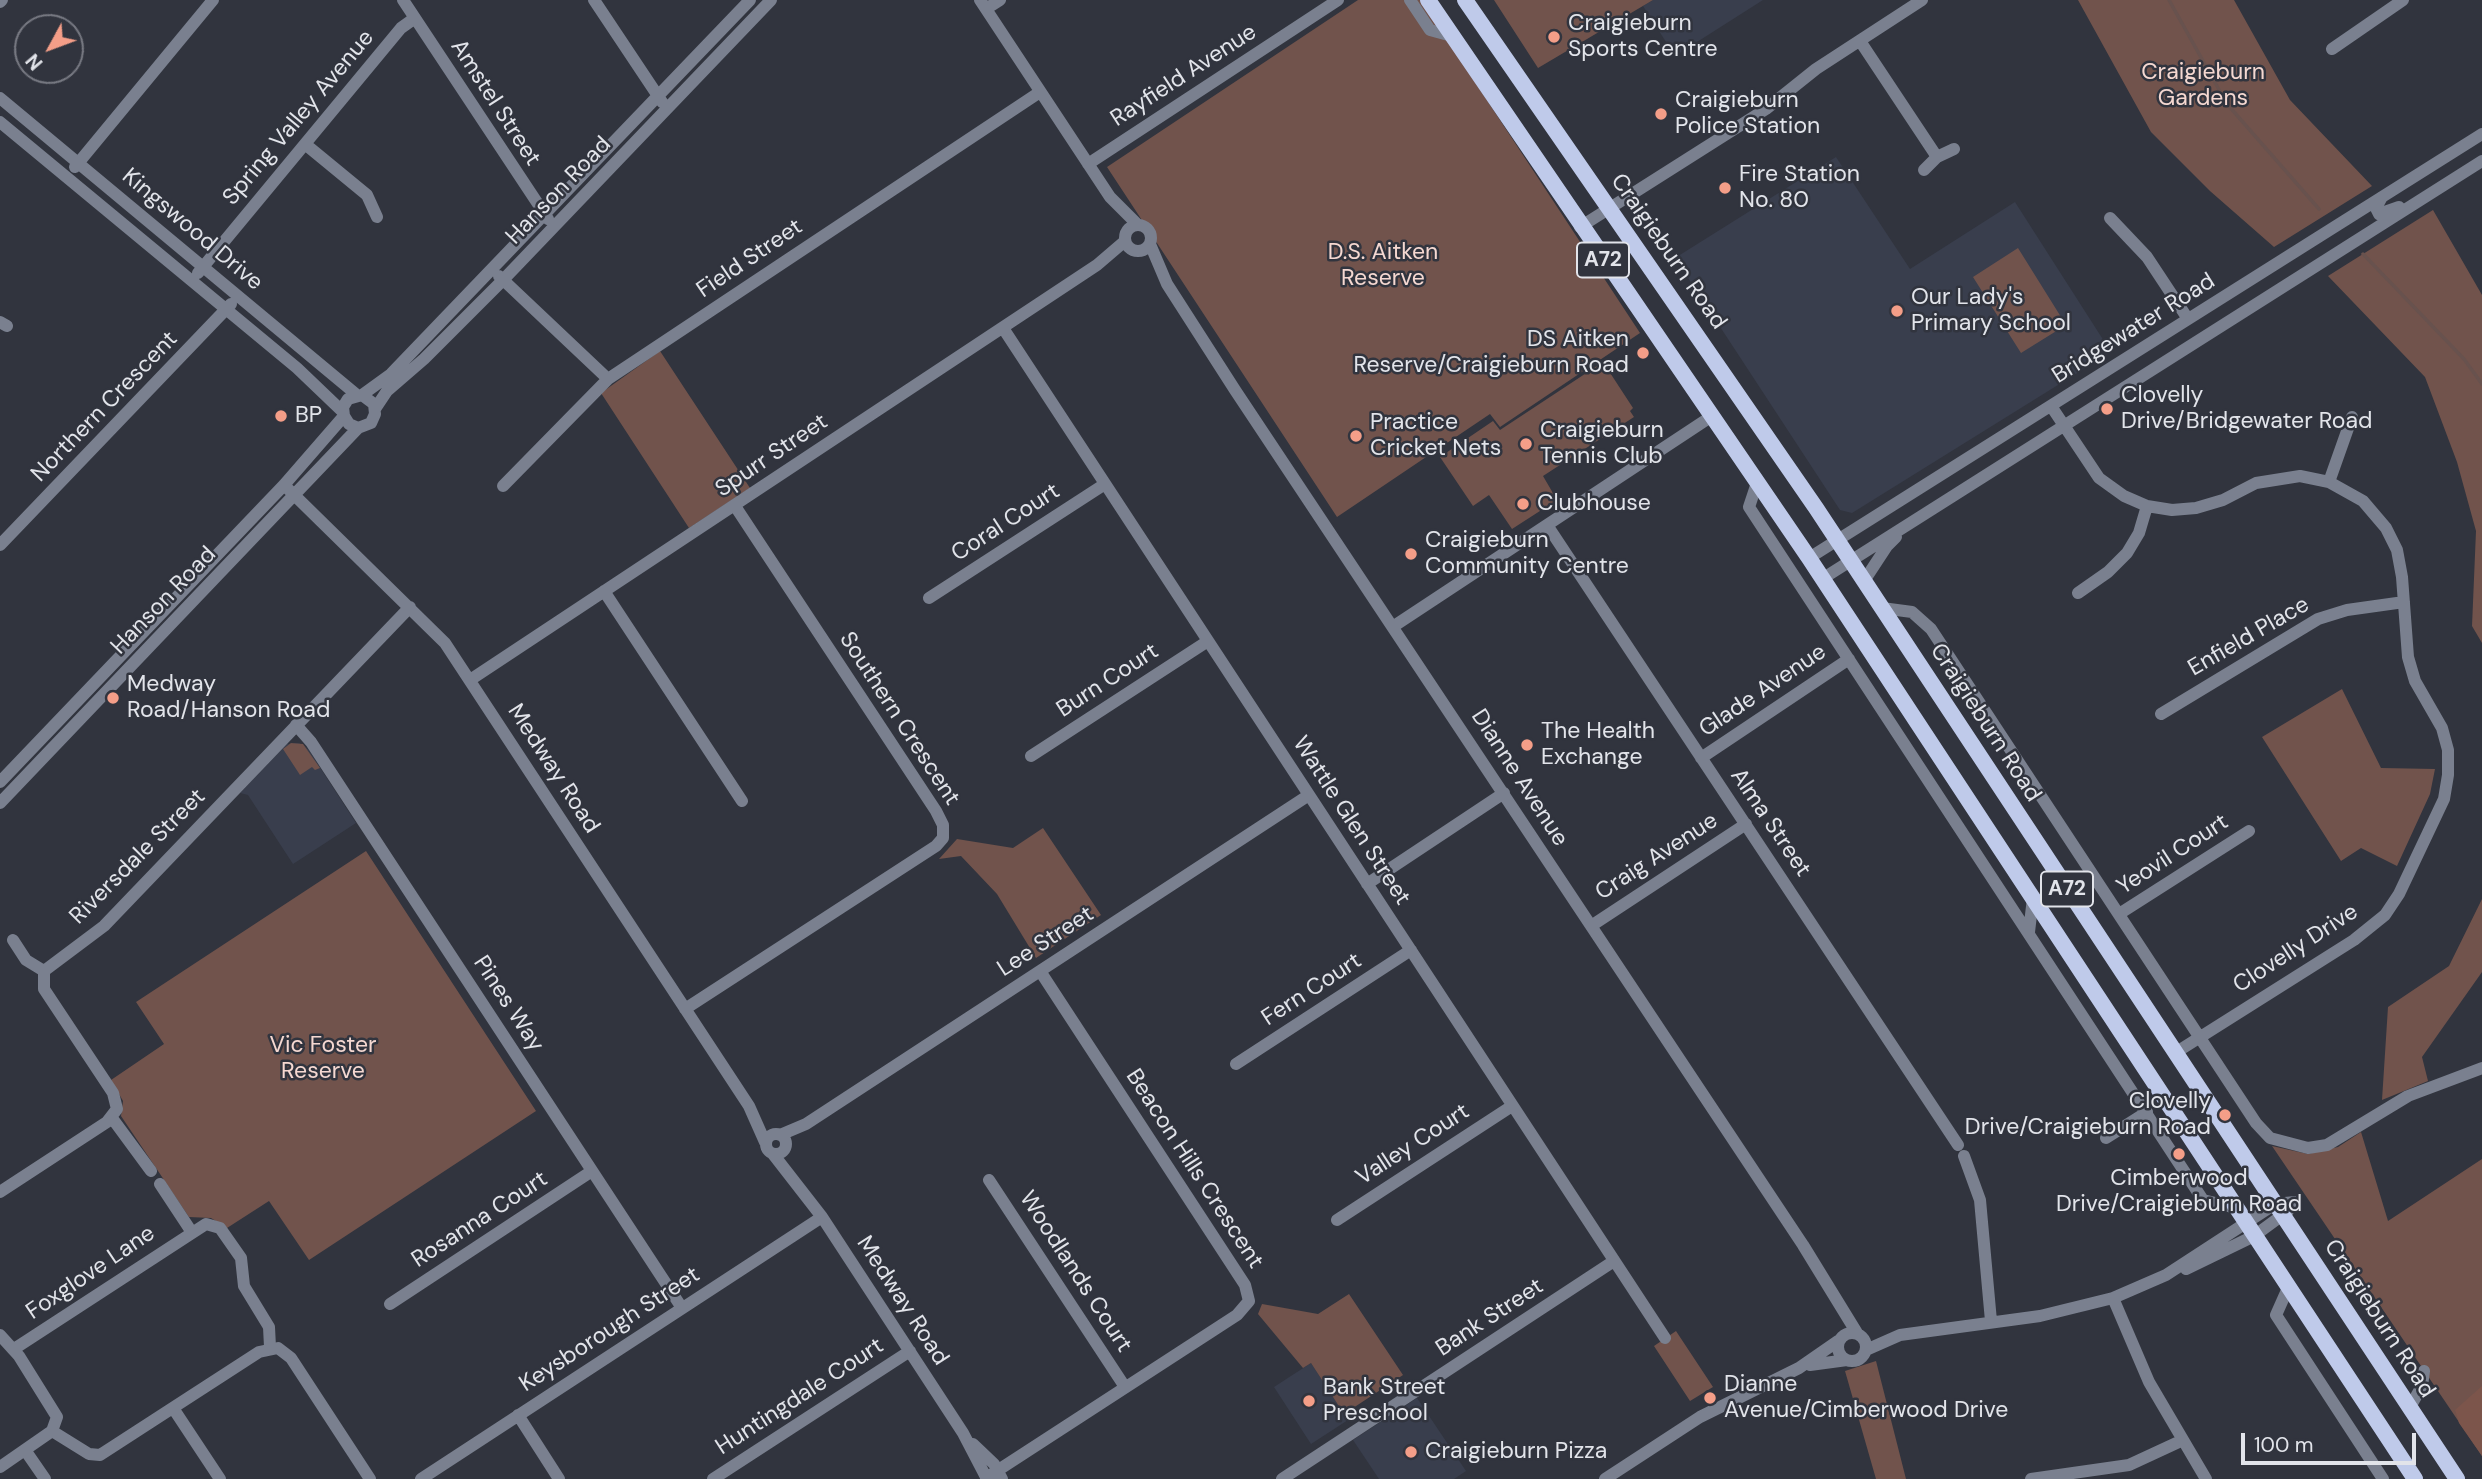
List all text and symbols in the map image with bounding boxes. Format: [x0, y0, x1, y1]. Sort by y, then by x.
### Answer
place label: Craigieburn Sports Centre [1568, 10, 1717, 64]
north arrow [14, 14, 84, 84]
street label: Rayfield Avenue [1106, 19, 1262, 133]
street label: Spring Valley Avenue [218, 25, 380, 211]
marker: Craigieburn Sports Centre [1546, 29, 1562, 45]
street label: Amstel Street [444, 35, 546, 171]
text: N [20, 48, 48, 75]
park label: Craigieburn Gardens [2141, 59, 2265, 113]
place label: Craigieburn Police Station [1675, 87, 1820, 141]
marker: Craigieburn Police Station [1653, 106, 1669, 122]
street label: Hanson Road [501, 131, 617, 251]
place label: Fire Station No. 80 [1739, 161, 1860, 215]
street label: Kingswood Drive [116, 163, 268, 297]
street label: Craigieburn Road [1604, 169, 1732, 335]
marker: Fire Station No. 80 [1717, 180, 1733, 196]
street label: Field Street [692, 214, 808, 304]
park label: D.S. Aitken Reserve [1328, 239, 1438, 293]
road number: A72 [1577, 243, 1629, 278]
street label: Bridgewater Road [2048, 268, 2220, 390]
place label: Our Lady's Primary School [1911, 284, 2071, 338]
marker: Our Lady's Primary School [1889, 303, 1905, 319]
street label: Northern Crescent [26, 326, 184, 488]
place label: DS Aitken Reserve/Craigieburn Road [1354, 326, 1629, 380]
marker: DS Aitken Reserve/Craigieburn Road [1635, 345, 1651, 361]
place label: Clovelly Drive/Bridgewater Road [2121, 382, 2372, 436]
marker: Clovelly Drive/Bridgewater Road [2099, 401, 2115, 417]
place label: BP [295, 402, 322, 430]
marker: BP [273, 408, 289, 424]
street label: Spurr Street [711, 408, 833, 504]
place label: Practice Cricket Nets [1370, 409, 1501, 463]
place label: Craigieburn Tennis Club [1540, 417, 1664, 471]
marker: Practice Cricket Nets [1348, 428, 1364, 444]
marker: Craigieburn Tennis Club [1518, 436, 1534, 452]
street label: Coral Court [947, 478, 1065, 568]
place label: Clubhouse [1537, 490, 1651, 518]
marker: Clubhouse [1515, 496, 1531, 512]
place label: Craigieburn Community Centre [1425, 527, 1629, 581]
street label: Hanson Road [106, 541, 222, 661]
marker: Craigieburn Community Centre [1403, 546, 1419, 562]
street label: Enfield Place [2184, 591, 2314, 683]
street label: Southern Crescent [833, 627, 965, 811]
street label: Burn Court [1052, 638, 1164, 724]
street label: Glade Avenue [1694, 639, 1832, 743]
street label: Craigieburn Road [1923, 639, 2047, 807]
place label: Medway Road/Hanson Road [127, 671, 330, 725]
marker: Medway Road/Hanson Road [105, 690, 121, 706]
street label: Medway Road [501, 699, 605, 839]
street label: Dianne Avenue [1465, 704, 1573, 852]
place label: The Health Exchange [1541, 718, 1655, 772]
street label: Wattle Glen Street [1286, 731, 1416, 911]
marker: The Health Exchange [1519, 737, 1535, 753]
street label: Alma Street [1724, 764, 1816, 882]
street label: Riversdale Street [65, 784, 211, 930]
street label: Craig Avenue [1591, 807, 1723, 907]
street label: Yeovil Court [2112, 809, 2234, 901]
road number: A72 [2041, 872, 2093, 906]
street label: Clovelly Drive [2229, 899, 2363, 999]
street label: Lee Street [993, 901, 1099, 983]
street label: Fern Court [1257, 948, 1367, 1032]
street label: Pines Way [467, 951, 549, 1057]
park label: Vic Foster Reserve [270, 1032, 376, 1086]
street label: Beacon Hills Crescent [1119, 1064, 1269, 1274]
place label: Clovelly Drive/Craigieburn Road [1965, 1088, 2211, 1142]
street label: Valley Court [1351, 1098, 1475, 1192]
marker: Clovelly Drive/Craigieburn Road [2217, 1107, 2233, 1123]
marker: Cimberwood Drive/Craigieburn Road [2171, 1146, 2187, 1162]
place label: Cimberwood Drive/Craigieburn Road [2056, 1165, 2302, 1219]
street label: Rosanna Court [407, 1166, 553, 1274]
street label: Woodlands Court [1013, 1186, 1137, 1358]
street label: Foxglove Lane [22, 1220, 160, 1326]
street label: Medway Road [850, 1231, 954, 1371]
street label: Craigieburn Road [2317, 1235, 2441, 1403]
street label: Keysborough Street [515, 1261, 705, 1399]
street label: Bank Street [1431, 1273, 1549, 1363]
street label: Huntingdale Court [711, 1333, 889, 1461]
place label: Dianne Avenue/Cimberwood Drive [1724, 1371, 2008, 1425]
place label: Bank Street Preschool [1323, 1374, 1445, 1428]
marker: Dianne Avenue/Cimberwood Drive [1702, 1390, 1718, 1406]
marker: Bank Street Preschool [1301, 1393, 1317, 1409]
scale bar [2244, 1420, 2419, 1464]
text: 100 m [2254, 1431, 2314, 1459]
place label: Craigieburn Pizza [1425, 1438, 1607, 1466]
marker: Craigieburn Pizza [1403, 1444, 1419, 1460]

